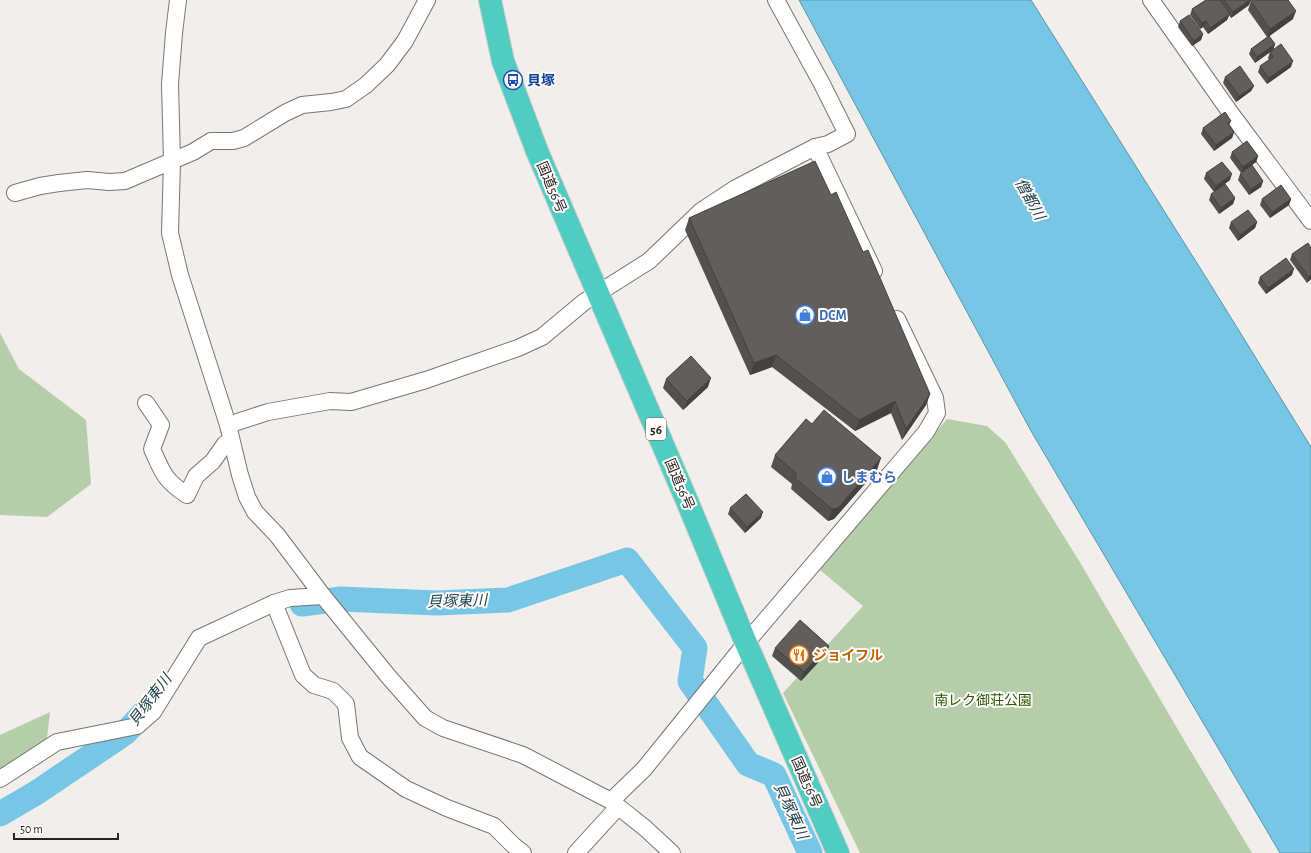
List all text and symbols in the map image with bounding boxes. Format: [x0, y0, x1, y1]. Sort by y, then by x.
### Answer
bus stop icon: 貝塚 [502, 69, 524, 91]
place label: 貝塚 [527, 73, 555, 88]
street label: 国道56号 [534, 159, 569, 215]
water label: 僧都川 [1012, 175, 1049, 224]
shop icon: DCM [794, 304, 816, 326]
place label: DCM [819, 309, 847, 323]
road number: 56 [646, 418, 666, 440]
street label: 国道56号 [662, 456, 697, 512]
shop icon: しまむら [816, 466, 838, 488]
place label: しまむら [841, 470, 897, 485]
water label: 貝塚東川 [427, 592, 489, 610]
restaurant icon: ジョイフル [788, 644, 810, 666]
place label: ジョイフル [813, 648, 883, 663]
water label: 貝塚東川 [126, 670, 176, 729]
park label: 南レク御荘公園 [934, 693, 1032, 708]
street label: 国道56号 [789, 754, 824, 810]
water label: 貝塚東川 [771, 780, 812, 843]
scale bar [14, 815, 118, 841]
text: 50 m [20, 823, 43, 835]

